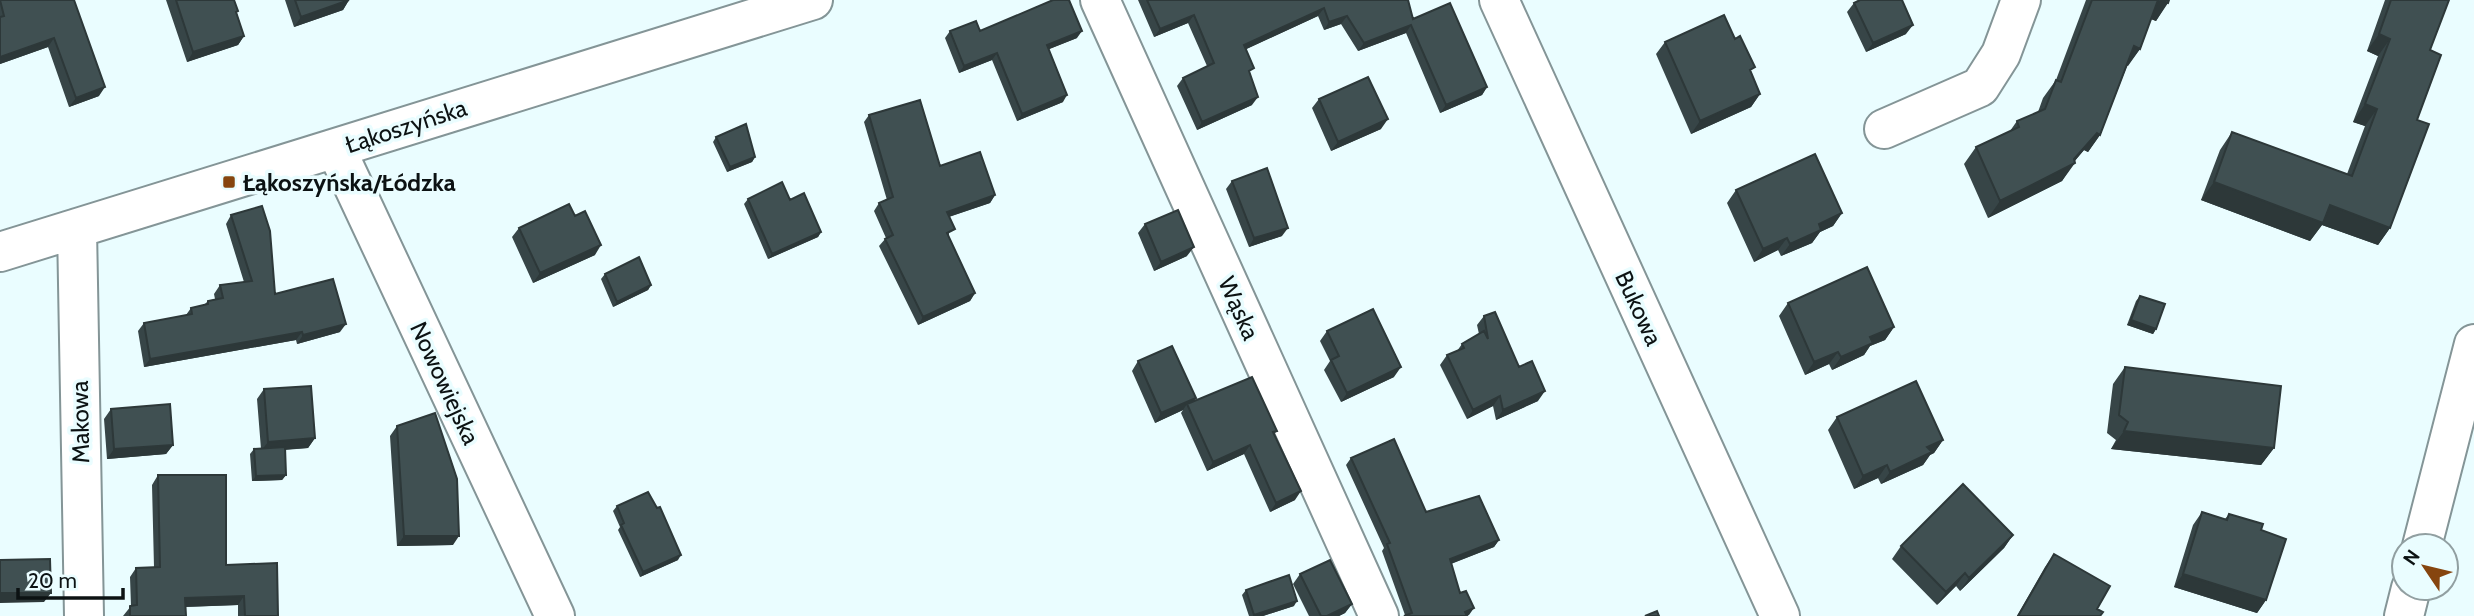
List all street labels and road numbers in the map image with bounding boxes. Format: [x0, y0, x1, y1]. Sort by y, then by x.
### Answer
street label: Łąkoszyńska [342, 93, 471, 159]
street label: Bukowa [1609, 266, 1669, 350]
street label: Wąska [1212, 272, 1266, 345]
street label: Nowowiejska [404, 317, 486, 449]
street label: Makowa [65, 380, 95, 464]

